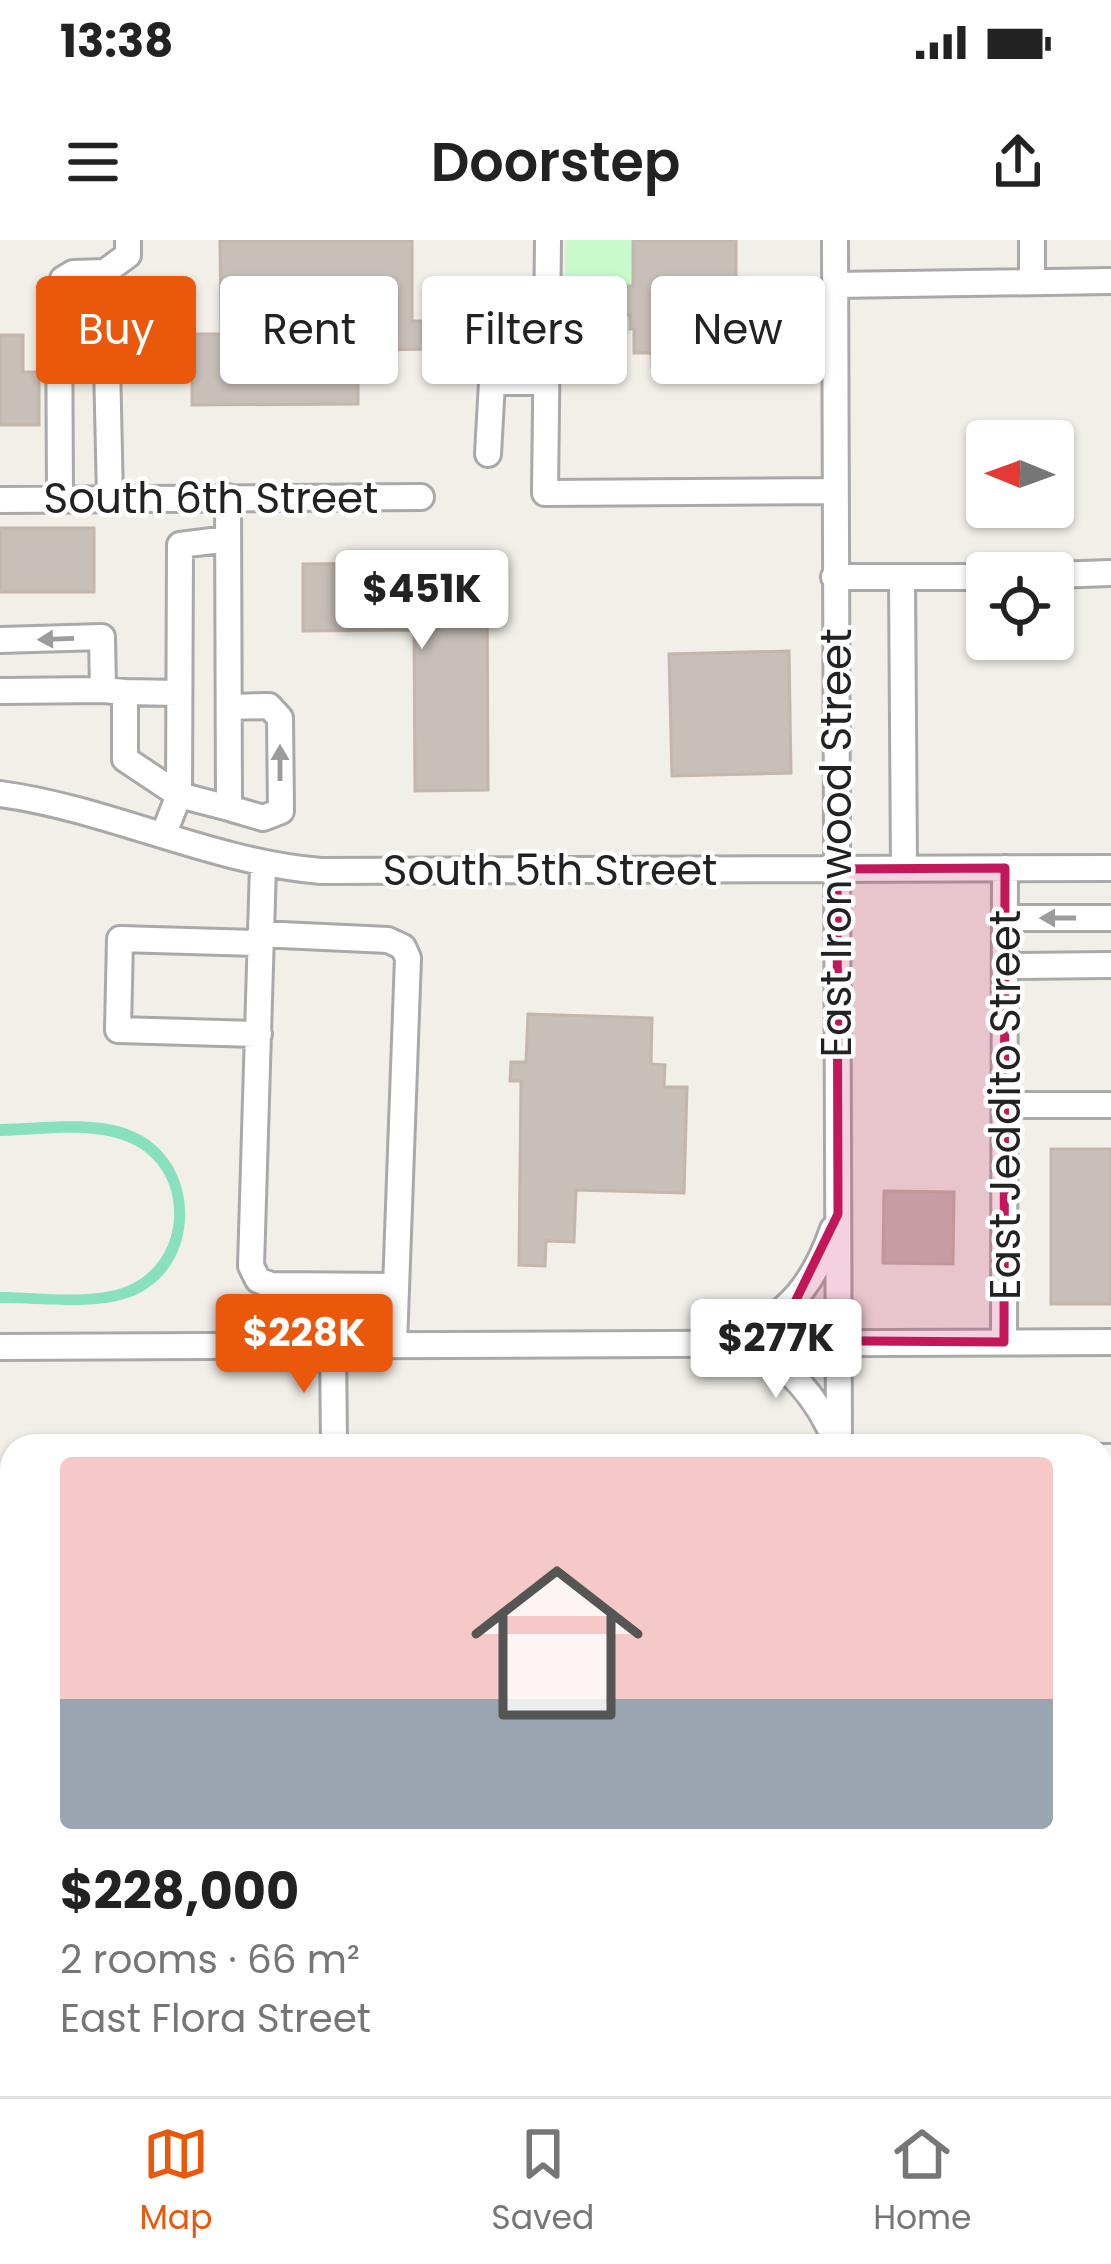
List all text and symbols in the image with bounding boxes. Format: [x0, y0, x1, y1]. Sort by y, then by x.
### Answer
text: 13:38 [60, 10, 173, 73]
text: Doorstep [431, 124, 680, 200]
icon: menu [60, 129, 126, 195]
icon: share [985, 129, 1051, 195]
chip: Buy [36, 276, 196, 384]
chip: Rent [220, 276, 398, 384]
chip: Filters [422, 276, 627, 384]
chip: New [651, 276, 825, 384]
north arrow [966, 420, 1074, 528]
map controls [966, 420, 1074, 660]
street label: South 6th Street [44, 469, 378, 528]
pin: $451K [338, 550, 506, 652]
button: locate [966, 552, 1074, 660]
text: $451K [362, 561, 482, 616]
one-way arrow [36, 629, 74, 648]
street label: East Ironwood Street [807, 629, 866, 1057]
one-way arrow [270, 743, 290, 781]
street label: South 5th Street [383, 841, 717, 900]
one-way arrow [1038, 908, 1076, 928]
street label: East Jeddito Street [976, 910, 1035, 1300]
pin: $228K [220, 1294, 388, 1396]
pin: $277K [692, 1299, 860, 1401]
text: $228K [243, 1305, 365, 1360]
text: $277K [718, 1310, 834, 1365]
icon: home [449, 1535, 665, 1751]
text: $228,000 [60, 1855, 299, 1927]
text: 2 rooms · 66 m² [60, 1932, 360, 1987]
text: East Flora Street [60, 1991, 371, 2046]
tab: Map [139, 2121, 212, 2243]
tab: Saved [491, 2121, 594, 2243]
tab: Home [873, 2121, 972, 2243]

